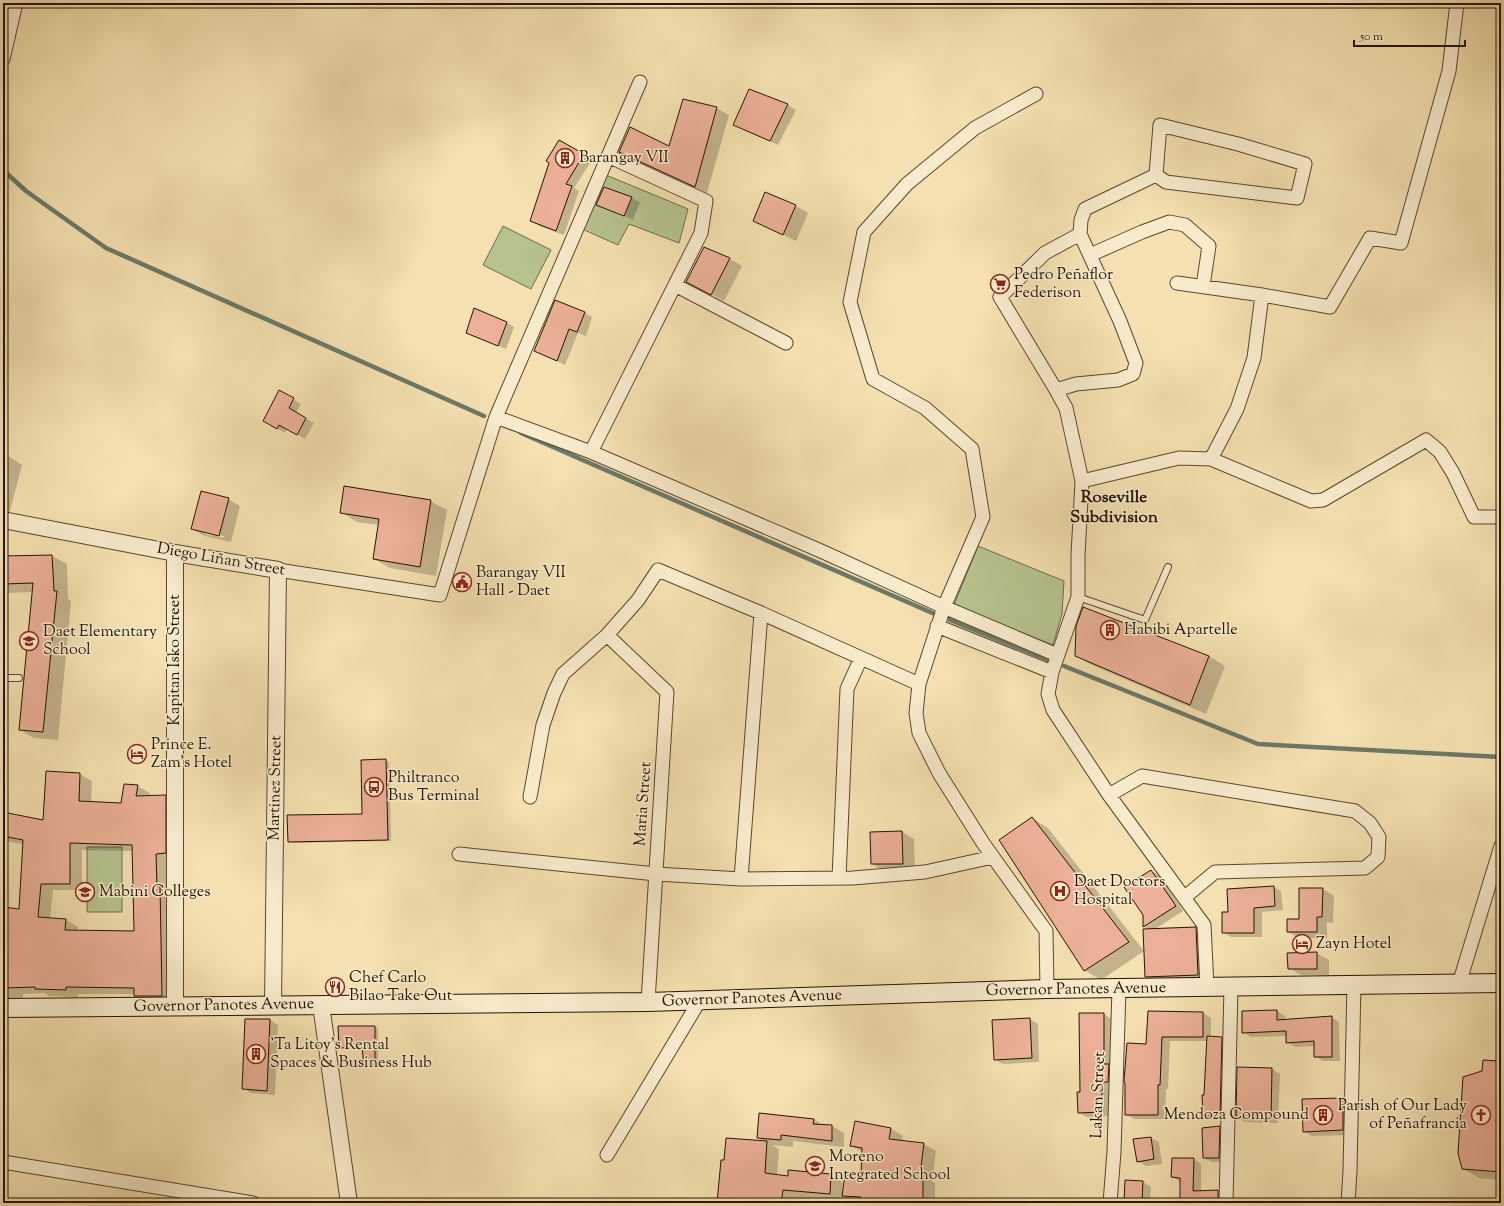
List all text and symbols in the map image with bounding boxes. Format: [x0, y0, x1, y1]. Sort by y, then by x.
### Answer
scale bar [1354, 22, 1465, 48]
text: 50 m [1359, 28, 1383, 46]
building icon: Barangay VII [554, 147, 576, 169]
place label: Barangay VII [579, 147, 669, 170]
place label: Pedro Peñaflor Federison [1014, 264, 1113, 305]
supermarket icon: Pedro Peñaflor Federison [989, 273, 1011, 295]
district label: Roseville Subdivision [1070, 486, 1159, 530]
street label: Diego Liñan Street [155, 537, 287, 583]
place label: Barangay VII Hall - Daet [476, 562, 566, 603]
public building icon: Barangay VII Hall - Daet [451, 571, 473, 593]
street label: Kapitan Isko Street [164, 594, 187, 726]
building icon: Habibi Apartelle [1099, 619, 1121, 641]
place label: Habibi Apartelle [1124, 619, 1238, 642]
place label: Daet Elementary School [43, 621, 157, 662]
school or university icon: Daet Elementary School [18, 630, 40, 652]
place label: Prince E. Zam’s Hotel [151, 734, 233, 775]
street label: Martinez Street [264, 735, 288, 841]
hotel icon: Prince E. Zam’s Hotel [126, 743, 148, 765]
street label: Maria Street [630, 761, 658, 847]
place label: Philtranco Bus Terminal [388, 767, 480, 808]
bus stop icon: Philtranco Bus Terminal [363, 776, 385, 798]
place label: Daet Doctors Hospital [1074, 871, 1165, 912]
hospital icon: Daet Doctors Hospital [1049, 880, 1071, 902]
school or university icon: Mabini Colleges [74, 881, 96, 903]
place label: Mabini Colleges [99, 881, 210, 904]
hotel icon: Zayn Hotel [1291, 933, 1313, 955]
place label: Zayn Hotel [1316, 933, 1392, 956]
place label: Chef Carlo Bilao Take Out [349, 967, 453, 1008]
restaurant icon: Chef Carlo Bilao Take Out [324, 976, 346, 998]
street label: Governor Panotes Avenue [986, 977, 1166, 1003]
street label: Governor Panotes Avenue [661, 984, 843, 1014]
street label: Governor Panotes Avenue [134, 993, 314, 1019]
place label: 'Ta Litoy's Rental Spaces & Business Hub [270, 1034, 432, 1075]
building icon: 'Ta Litoy's Rental Spaces & Business Hub [245, 1043, 267, 1065]
street label: Lakan Street [1086, 1050, 1112, 1139]
place label: Parish of Our Lady of Peñafrancia [1338, 1095, 1468, 1136]
place label: Mendoza Compound [1164, 1104, 1309, 1127]
building icon: Mendoza Compound [1312, 1104, 1334, 1126]
church icon: Parish of Our Lady of Peñafrancia [1470, 1104, 1492, 1126]
place label: Moreno Integrated School [829, 1146, 951, 1187]
school or university icon: Moreno Integrated School [804, 1155, 826, 1177]

